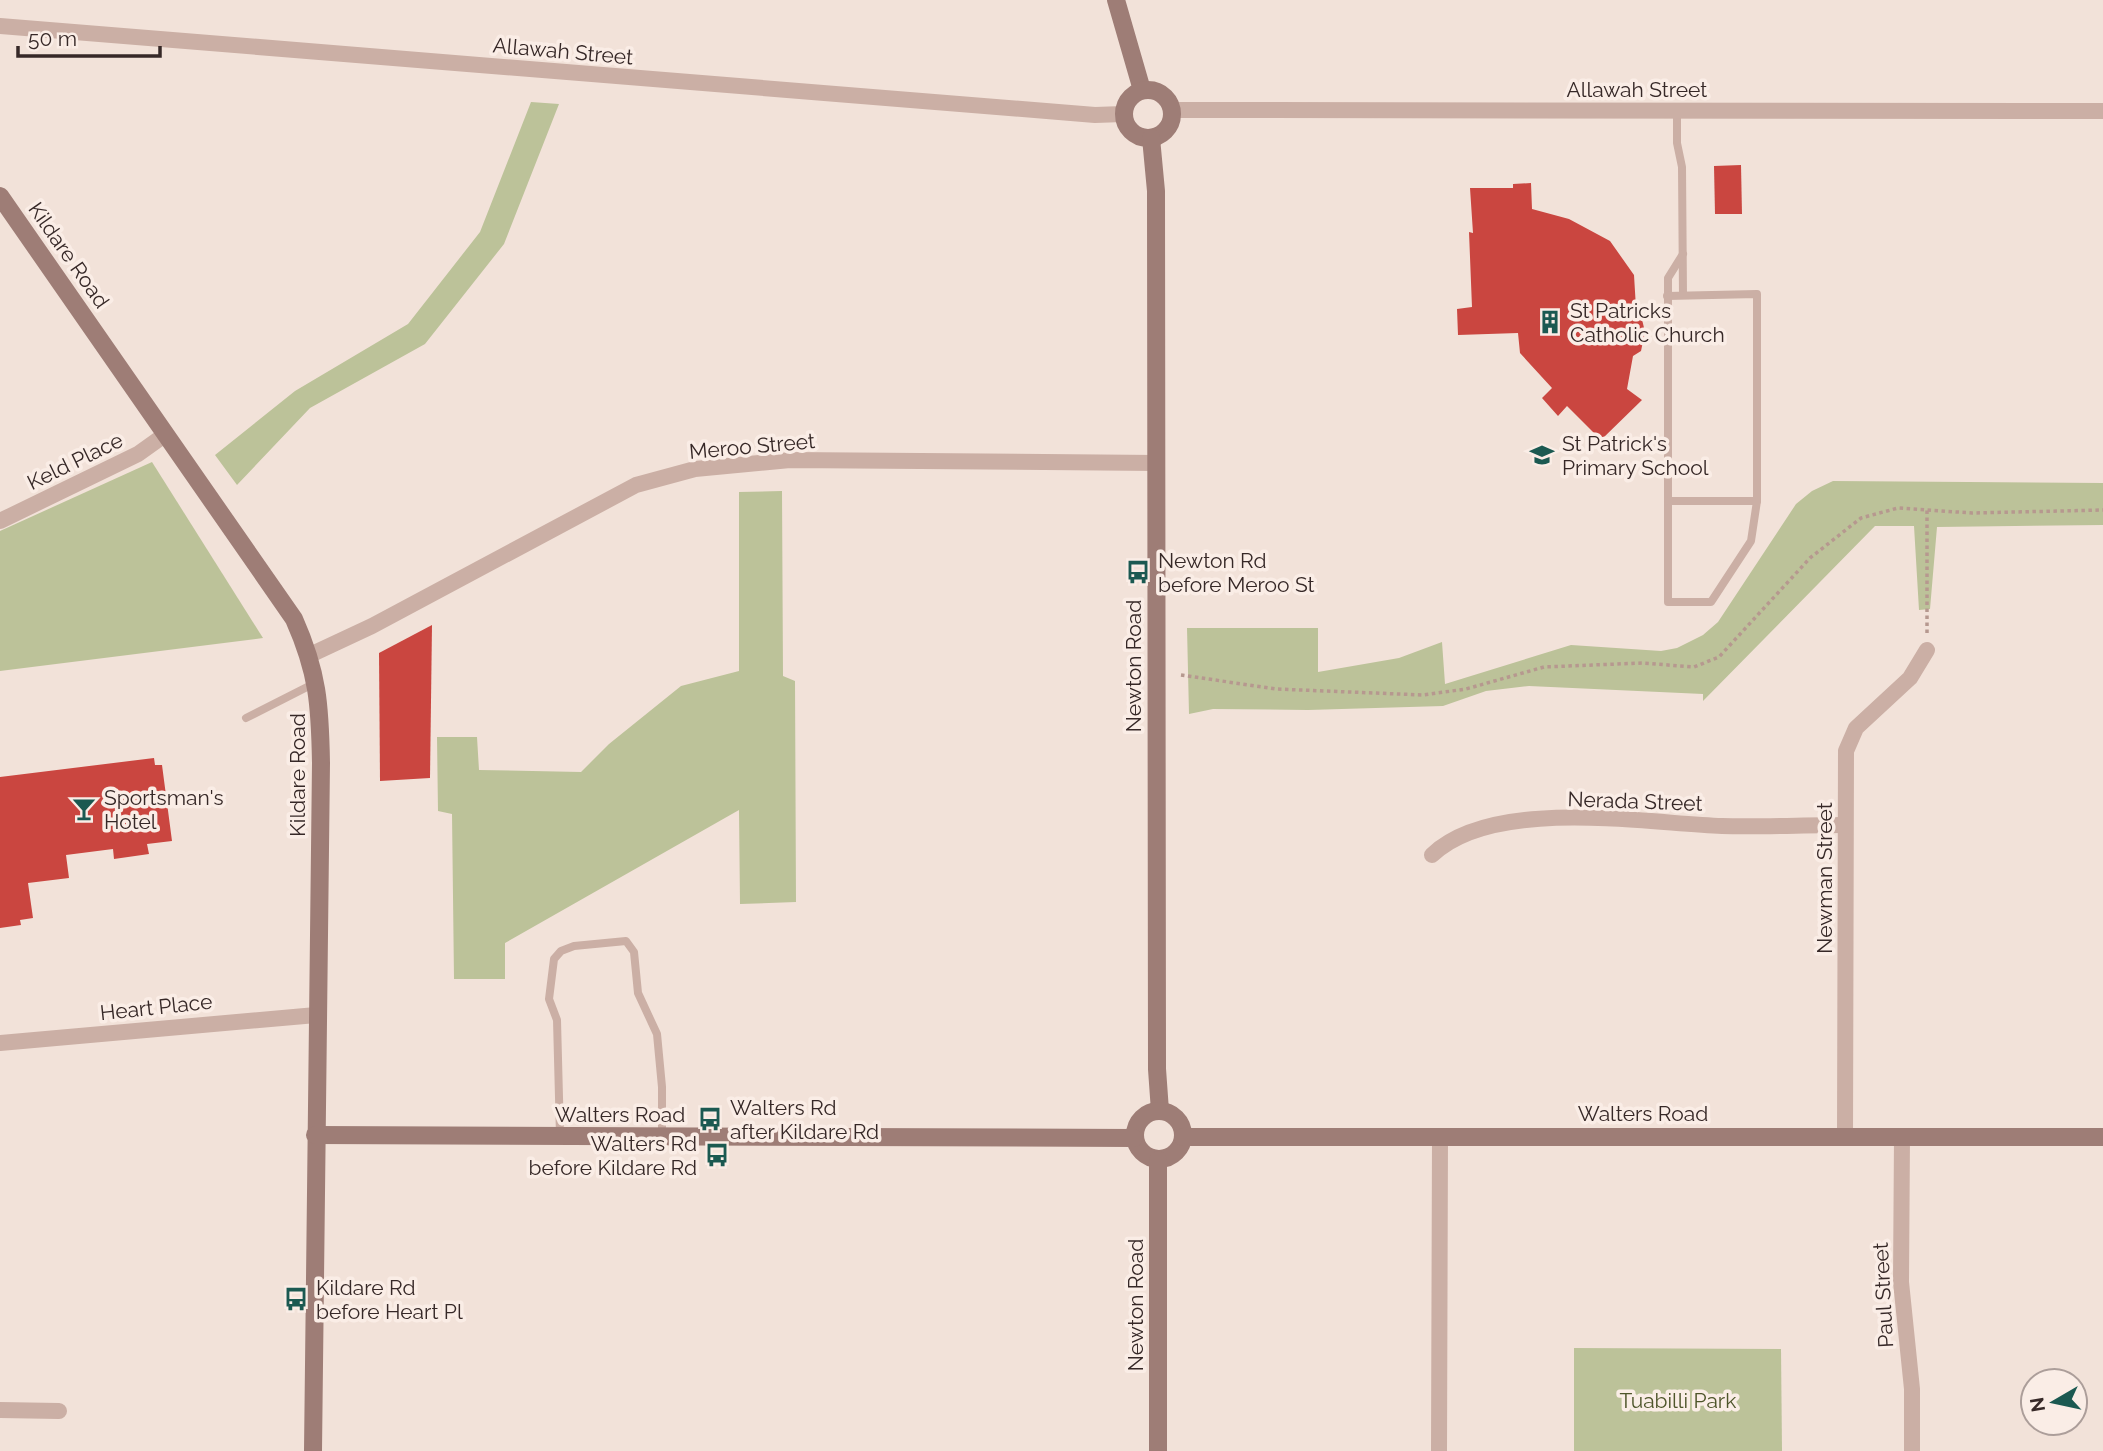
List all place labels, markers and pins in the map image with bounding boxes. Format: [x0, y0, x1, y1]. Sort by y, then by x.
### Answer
place label: St Patricks Catholic Church [1570, 298, 1725, 347]
building icon: St Patricks Catholic Church [1536, 308, 1564, 336]
place label: St Patrick's Primary School [1562, 431, 1709, 480]
school or university icon: St Patrick's Primary School [1528, 441, 1556, 469]
place label: Newton Rd before Meroo St [1158, 548, 1315, 597]
bus stop icon: Newton Rd before Meroo St [1124, 558, 1152, 586]
place label: Sportsman's Hotel [104, 785, 224, 834]
bar icon: Sportsman's Hotel [70, 795, 98, 823]
place label: Walters Rd after Kildare Rd [730, 1095, 879, 1144]
bus stop icon: Walters Rd after Kildare Rd [696, 1105, 724, 1133]
place label: Walters Rd before Kildare Rd [529, 1131, 697, 1180]
bus stop icon: Walters Rd before Kildare Rd [703, 1141, 731, 1169]
place label: Kildare Rd before Heart Pl [316, 1275, 463, 1324]
bus stop icon: Kildare Rd before Heart Pl [282, 1285, 310, 1313]

